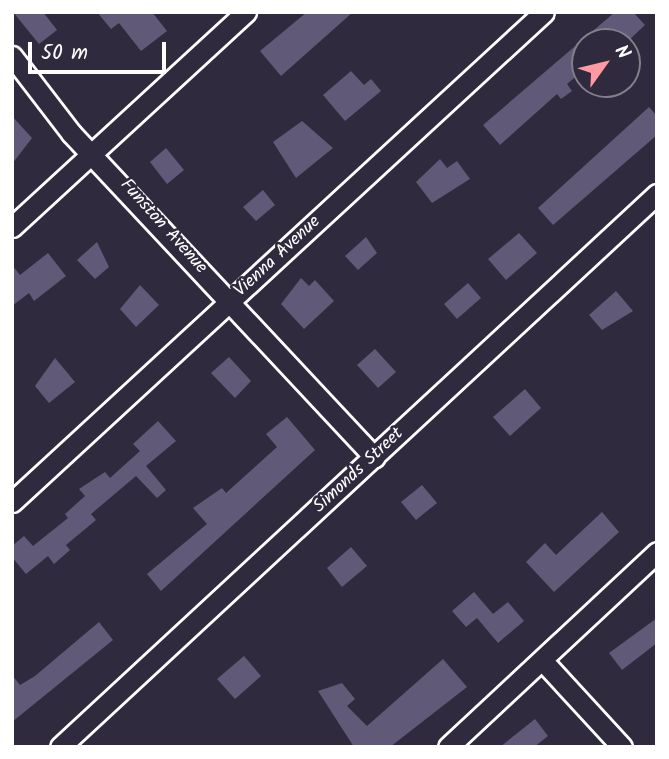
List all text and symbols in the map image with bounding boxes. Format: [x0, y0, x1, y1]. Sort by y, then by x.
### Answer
scale bar [32, 28, 170, 72]
north arrow [571, 28, 641, 98]
text: 50 m [41, 37, 88, 70]
text: N [606, 39, 638, 66]
street label: Funston Avenue [115, 175, 211, 279]
street label: Vienna Avenue [230, 212, 326, 302]
street label: Simonds Street [309, 424, 409, 518]

